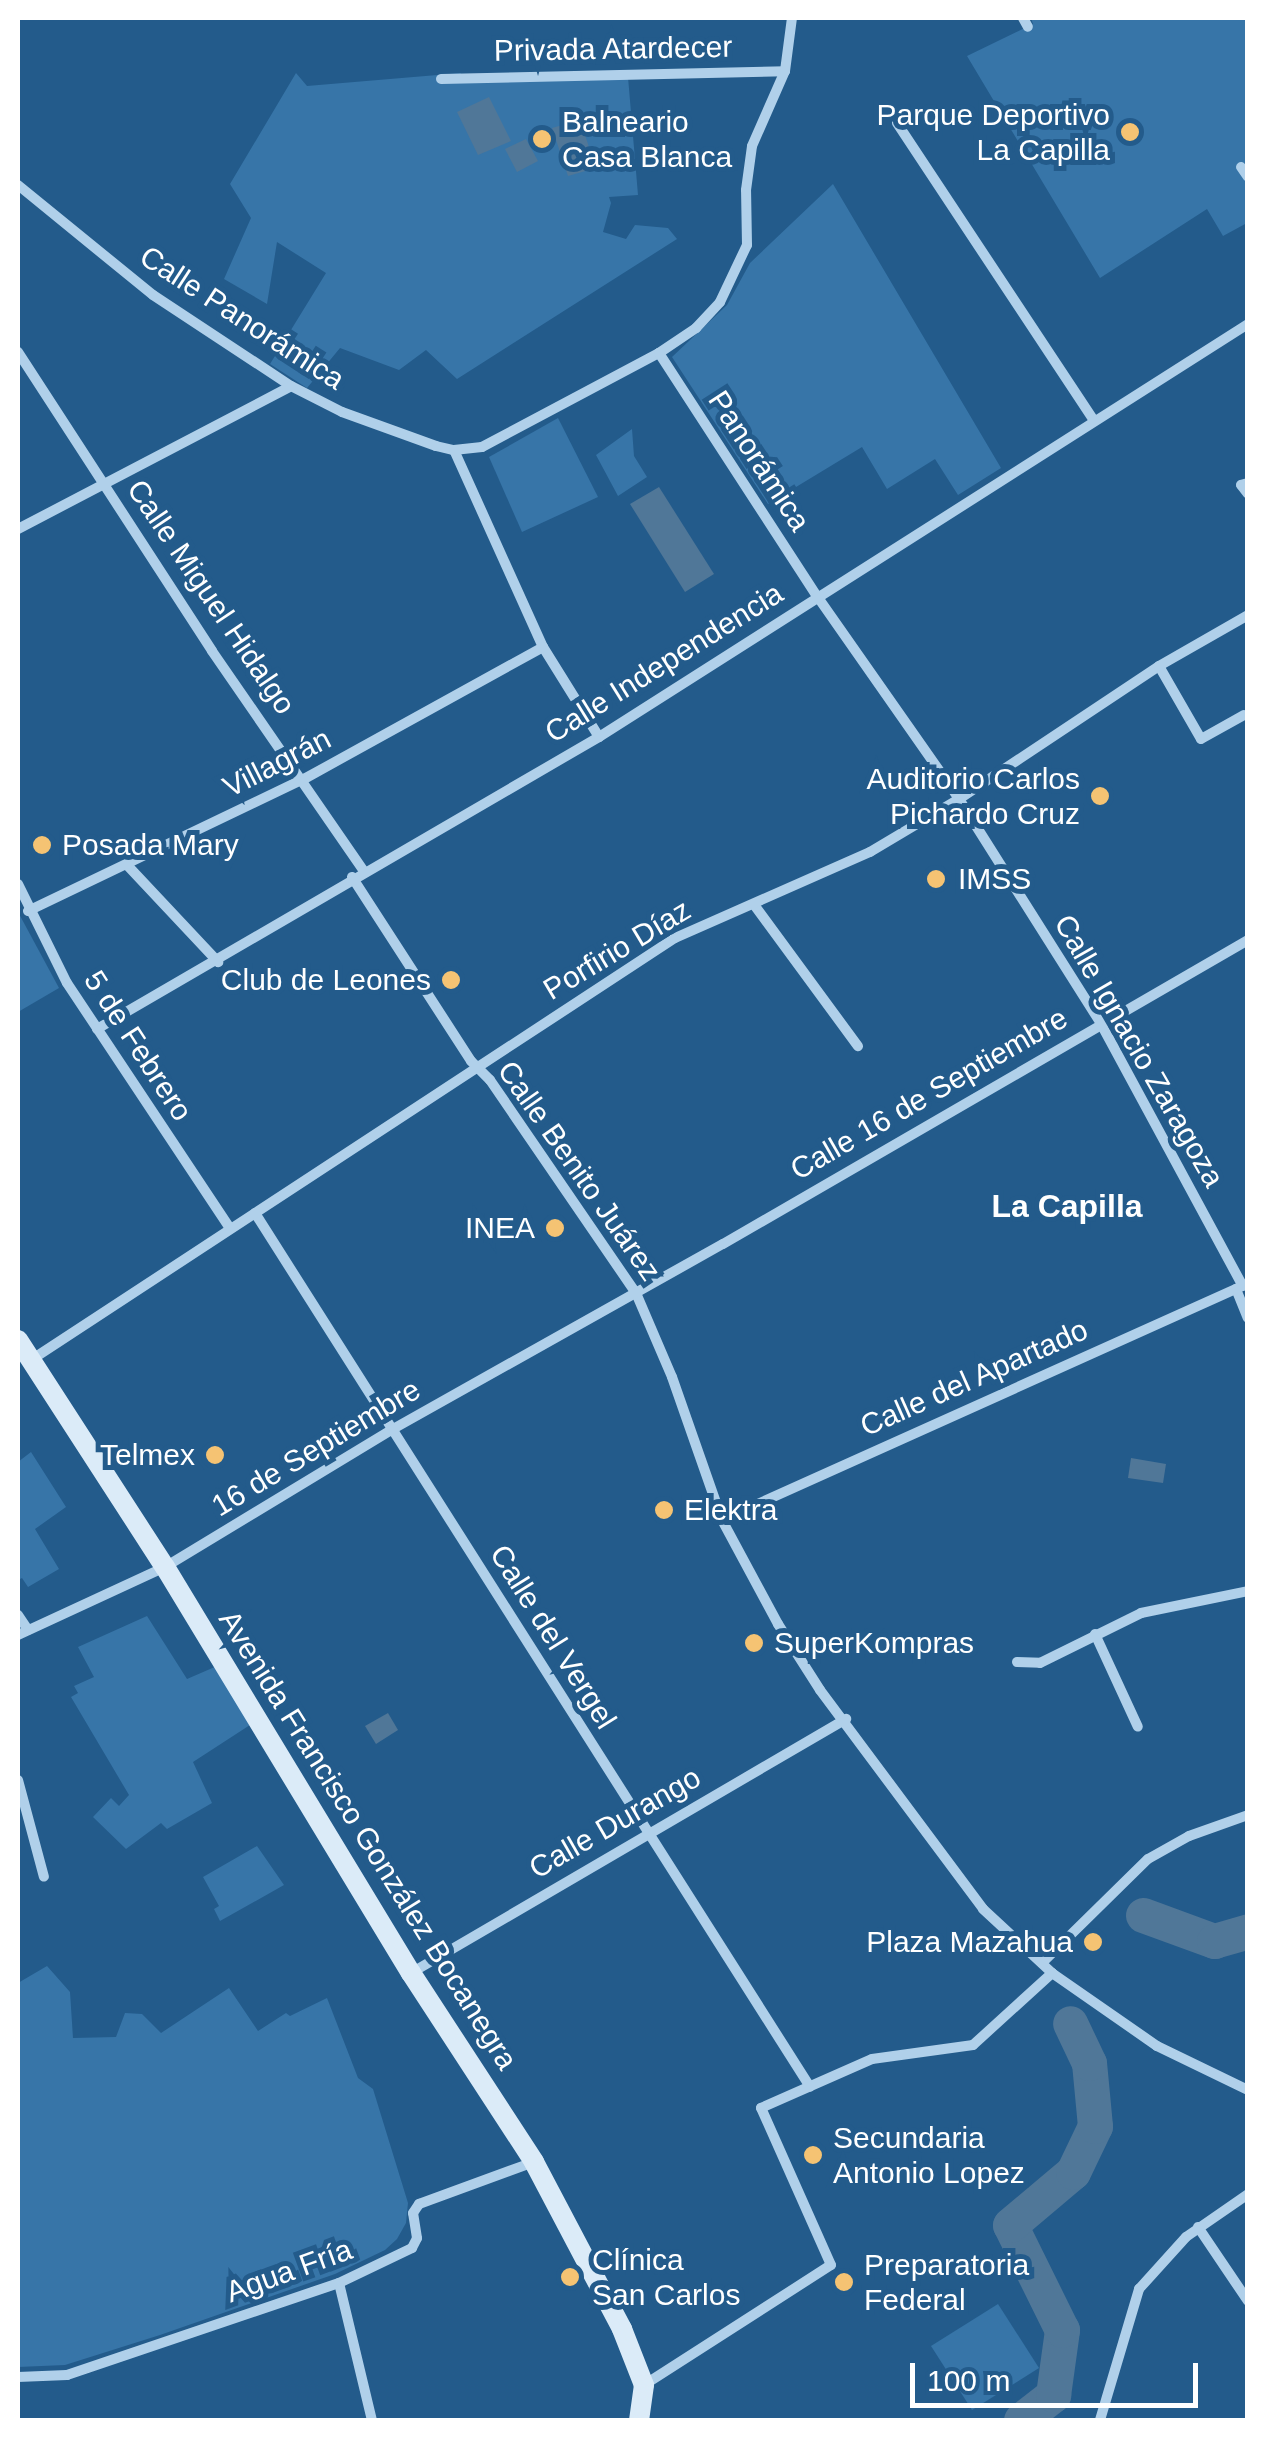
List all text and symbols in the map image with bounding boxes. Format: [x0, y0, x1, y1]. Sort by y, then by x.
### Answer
street label: Privada Atardecer [493, 29, 733, 69]
place label: Parque Deportivo La Capilla [877, 97, 1110, 168]
place label: Balneario Casa Blanca [562, 104, 732, 174]
marker: Parque Deportivo La Capilla [1119, 121, 1141, 143]
marker: Balneario Casa Blanca [531, 128, 553, 150]
street label: Calle Panorámica [133, 238, 351, 398]
street label: Panorámica [700, 384, 818, 538]
street label: Calle Miguel Hidalgo [119, 473, 303, 721]
street label: Calle Independencia [538, 575, 790, 751]
street label: Villagrán [217, 721, 337, 805]
place label: Auditorio Carlos Pichardo Cruz [867, 761, 1080, 832]
marker: Auditorio Carlos Pichardo Cruz [1089, 785, 1111, 807]
place label: Posada Mary [62, 827, 239, 863]
marker: Posada Mary [31, 834, 53, 856]
place label: IMSS [958, 861, 1031, 897]
marker: IMSS [923, 866, 949, 892]
street label: Porfirio Díaz [537, 892, 697, 1008]
street label: Calle Ignacio Zaragoza [1046, 908, 1232, 1194]
place label: Club de Leones [221, 962, 431, 998]
street label: 5 de Febrero [76, 964, 200, 1128]
marker: Club de Leones [440, 969, 462, 991]
street label: Calle 16 de Septiembre [784, 1000, 1074, 1188]
street label: Calle Benito Juárez [490, 1054, 668, 1288]
district label: La Capilla [991, 1187, 1143, 1225]
place label: INEA [465, 1210, 535, 1246]
marker: INEA [544, 1217, 566, 1239]
street label: Calle del Apartado [854, 1311, 1094, 1445]
street label: 16 de Septiembre [205, 1372, 427, 1524]
place label: Telmex [100, 1437, 195, 1473]
marker: Telmex [204, 1444, 226, 1466]
place label: Elektra [684, 1492, 777, 1528]
marker: Elektra [653, 1499, 675, 1521]
street label: Calle del Vergel [482, 1538, 624, 1736]
street label: Avenida Francisco González Bocanegra [211, 1604, 525, 2076]
place label: SuperKompras [774, 1625, 974, 1661]
marker: SuperKompras [743, 1632, 765, 1654]
street label: Calle Durango [523, 1759, 707, 1887]
place label: Plaza Mazahua [866, 1924, 1073, 1960]
marker: Plaza Mazahua [1082, 1931, 1104, 1953]
place label: Secundaria Antonio Lopez [833, 2120, 1025, 2190]
marker: Secundaria Antonio Lopez [802, 2144, 824, 2166]
street label: Agua Fría [221, 2232, 357, 2310]
place label: Clínica San Carlos [592, 2242, 740, 2312]
place label: Preparatoria Federal [864, 2247, 1029, 2318]
marker: Clínica San Carlos [557, 2264, 583, 2290]
marker: Preparatoria Federal [833, 2271, 855, 2293]
scale bar [915, 2343, 1202, 2405]
text: 100 m [927, 2364, 1010, 2397]

